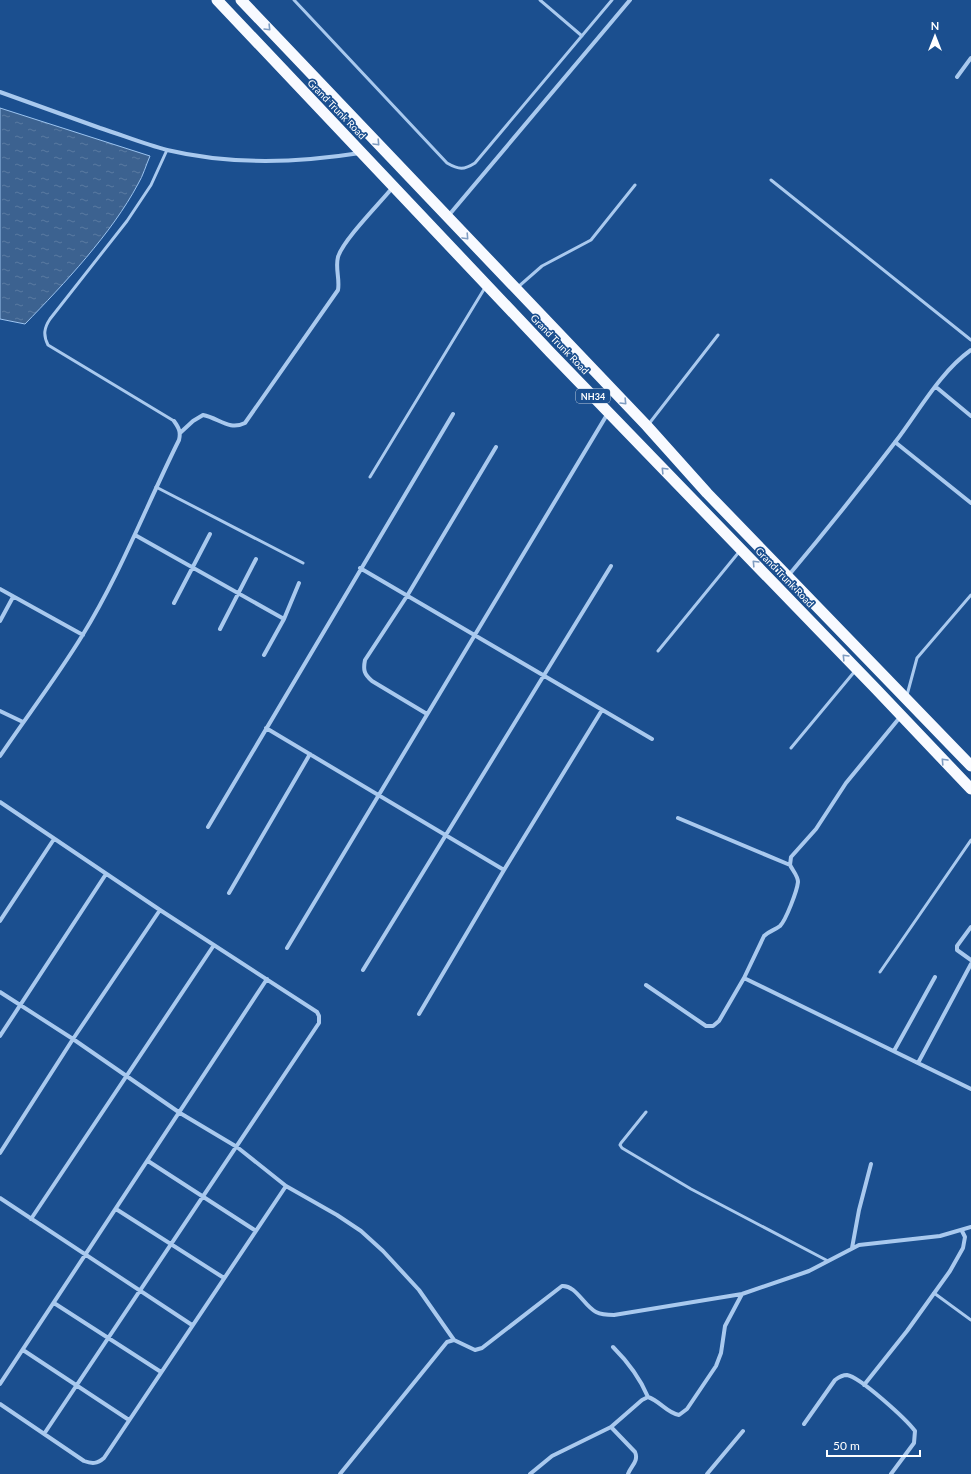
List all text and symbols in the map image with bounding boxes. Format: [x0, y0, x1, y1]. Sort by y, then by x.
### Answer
north arrow [915, 16, 955, 56]
text: N [931, 19, 939, 32]
one-way arrow [263, 23, 271, 31]
street label: Grand Trunk Road [305, 77, 369, 141]
one-way arrow [372, 138, 380, 146]
one-way arrow [462, 232, 469, 240]
street label: Grand Trunk Road [528, 312, 592, 376]
road number: NH34 [576, 389, 610, 403]
one-way arrow [619, 397, 627, 405]
one-way arrow [661, 467, 669, 475]
street label: Grand Trunk Road [753, 545, 817, 609]
one-way arrow [752, 560, 759, 568]
one-way arrow [842, 654, 850, 662]
one-way arrow [941, 758, 949, 766]
scale bar [827, 1432, 920, 1458]
text: 50 m [833, 1438, 860, 1453]

